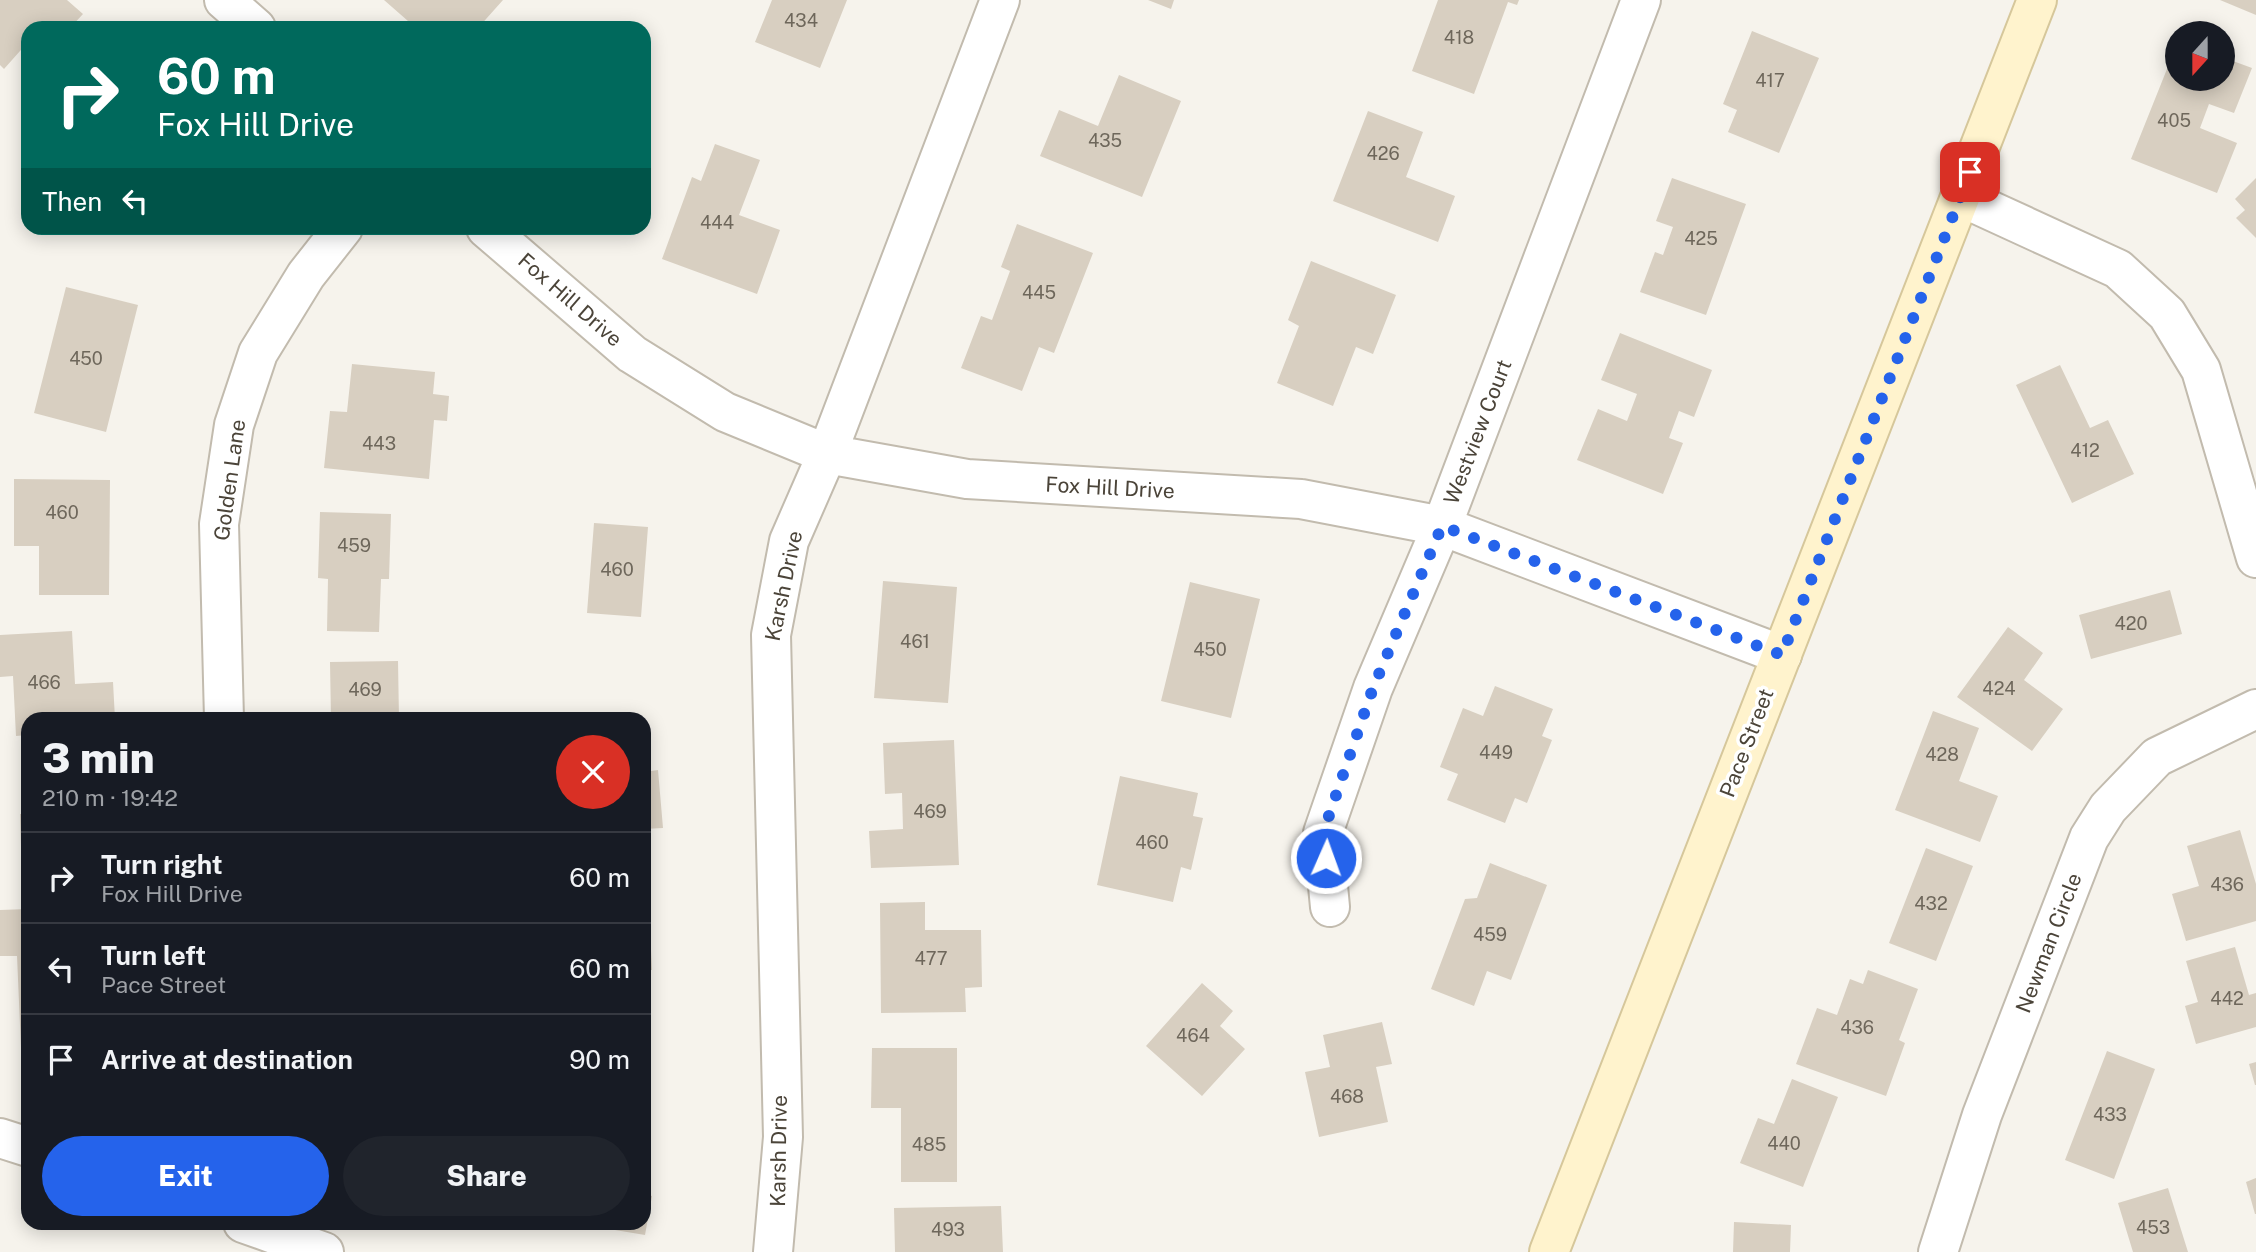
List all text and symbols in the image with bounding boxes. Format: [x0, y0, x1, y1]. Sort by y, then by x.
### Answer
house number: 434 [784, 10, 818, 31]
north arrow [2165, 21, 2235, 91]
map controls [2165, 21, 2235, 91]
house number: 418 [1444, 27, 1474, 48]
text: 60 m [157, 47, 276, 105]
icon: right [42, 49, 133, 140]
house number: 417 [1755, 70, 1785, 91]
text: Fox Hill Drive [157, 106, 354, 143]
house number: 405 [2157, 110, 2191, 131]
house number: 435 [1088, 130, 1122, 151]
pin [1940, 142, 2000, 202]
house number: 426 [1366, 143, 1400, 164]
icon: arrive [1951, 153, 1989, 191]
icon: left [116, 182, 154, 220]
text: Then [42, 186, 102, 217]
house number: 444 [700, 212, 734, 233]
house number: 425 [1684, 228, 1718, 249]
street label: Fox Hill Drive [513, 248, 627, 352]
house number: 445 [1022, 282, 1056, 303]
house number: 450 [69, 348, 103, 369]
street label: Westview Court [1438, 356, 1517, 508]
street label: Golden Lane [209, 418, 250, 542]
house number: 443 [362, 433, 396, 454]
house number: 412 [2070, 440, 2100, 461]
street label: Fox Hill Drive [1045, 472, 1175, 503]
house number: 460 [45, 502, 79, 523]
street label: Karsh Drive [760, 529, 807, 643]
house number: 459 [337, 535, 371, 556]
house number: 460 [600, 559, 634, 580]
house number: 420 [2114, 613, 2148, 634]
house number: 461 [900, 631, 930, 652]
house number: 450 [1193, 639, 1227, 660]
house number: 466 [27, 672, 61, 693]
house number: 424 [1982, 678, 2016, 699]
house number: 469 [348, 679, 382, 700]
street label: Pace Street [1714, 685, 1779, 801]
text: 3 min [42, 733, 155, 782]
button: close [556, 735, 630, 809]
house number: 449 [1479, 742, 1513, 763]
house number: 428 [1925, 744, 1959, 765]
text: 210 m · 19:42 [42, 784, 178, 811]
house number: 469 [913, 801, 947, 822]
position arrow [1289, 821, 1363, 895]
house number: 460 [1135, 832, 1169, 853]
text: Turn right [101, 849, 223, 880]
icon: right [42, 859, 80, 897]
text: 60 m [569, 862, 630, 893]
street label: Newman Circle [2010, 869, 2087, 1016]
house number: 436 [2210, 874, 2244, 895]
text: Fox Hill Drive [101, 880, 243, 907]
house number: 432 [1914, 893, 1948, 914]
house number: 459 [1473, 924, 1507, 945]
text: Turn left [101, 940, 206, 971]
house number: 477 [914, 948, 948, 969]
icon: left [42, 950, 80, 988]
text: 60 m [569, 953, 630, 984]
text: Pace Street [101, 971, 226, 998]
house number: 442 [2210, 988, 2244, 1009]
house number: 436 [1840, 1017, 1874, 1038]
house number: 464 [1176, 1025, 1210, 1046]
icon: arrive [42, 1041, 80, 1079]
text: Arrive at destination [101, 1044, 353, 1075]
text: 90 m [569, 1044, 630, 1075]
house number: 468 [1330, 1086, 1364, 1107]
street label: Karsh Drive [765, 1095, 792, 1207]
house number: 433 [2093, 1104, 2127, 1125]
house number: 440 [1767, 1133, 1801, 1154]
house number: 485 [912, 1134, 946, 1155]
button: Exit [42, 1136, 329, 1216]
button: Share [343, 1136, 630, 1216]
house number: 453 [2136, 1217, 2170, 1238]
house number: 493 [931, 1219, 965, 1240]

